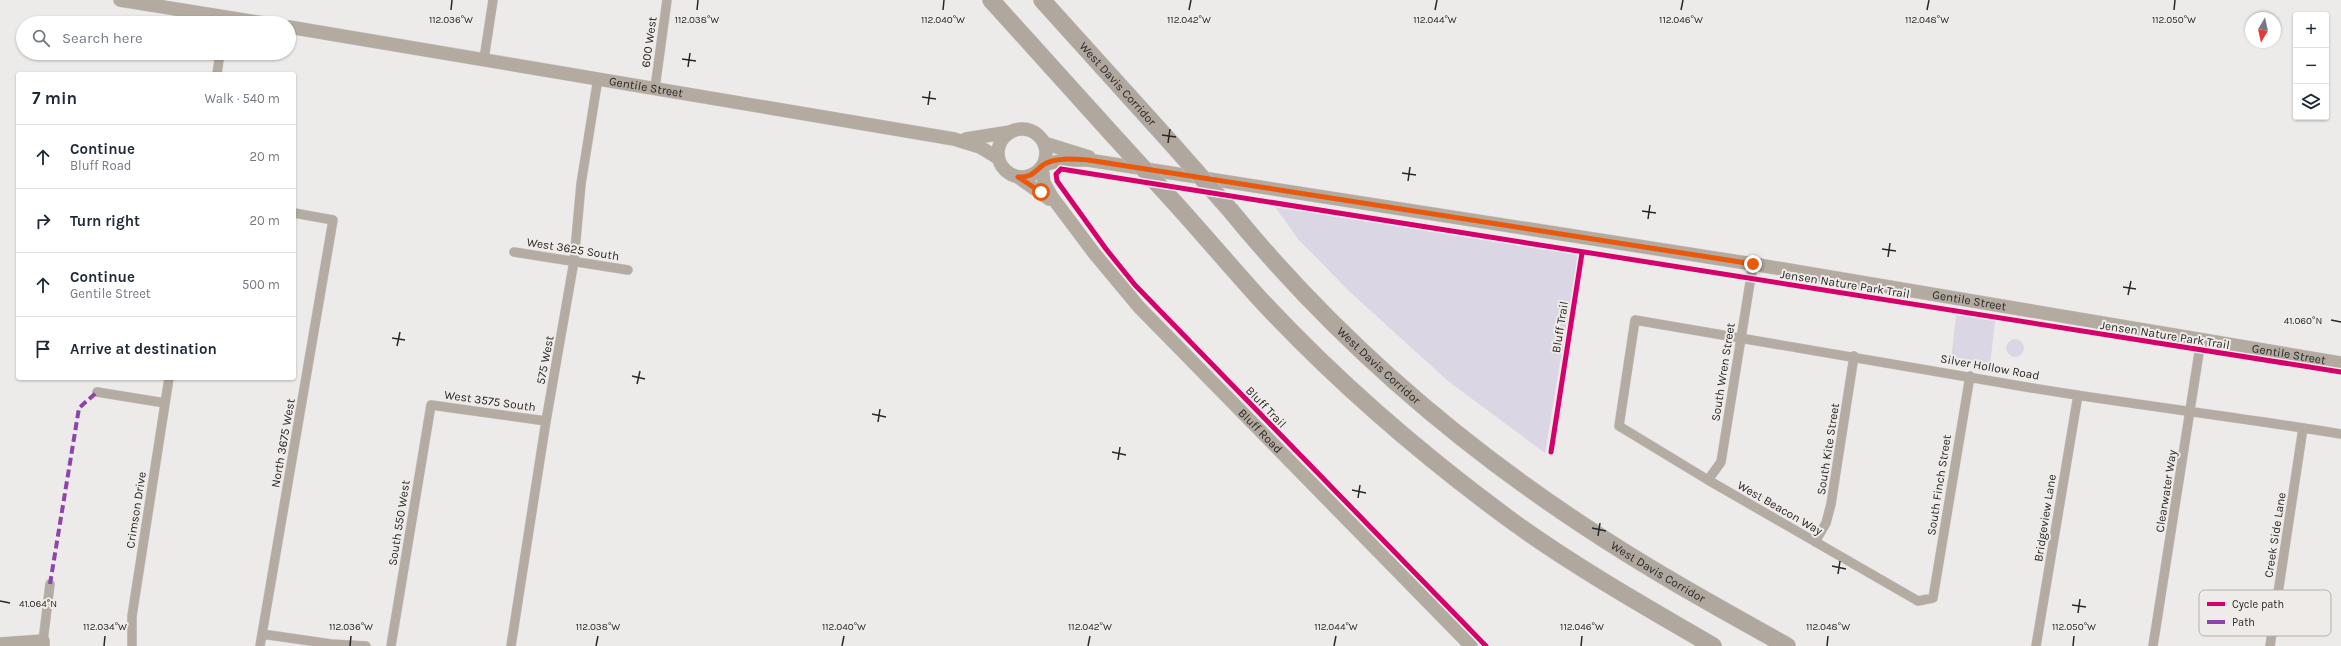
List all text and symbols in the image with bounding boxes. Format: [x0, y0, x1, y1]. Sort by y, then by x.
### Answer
north arrow [2245, 12, 2281, 48]
map controls [2293, 12, 2329, 120]
button: + [2293, 12, 2329, 48]
text: 112.036°W [429, 14, 473, 26]
text: 112.038°W [675, 14, 719, 26]
text: 112.040°W [921, 14, 965, 26]
text: 112.042°W [1167, 14, 1211, 26]
text: 112.044°W [1413, 14, 1457, 26]
text: 112.046°W [1659, 14, 1703, 26]
text: 112.048°W [1905, 14, 1949, 26]
text: 112.050°W [2152, 14, 2196, 26]
street label: 600 West [638, 15, 660, 68]
search box [16, 16, 296, 60]
icon: search [30, 27, 52, 49]
text: Search here [62, 29, 143, 47]
street label: West Davis Corridor [1076, 39, 1159, 129]
button: − [2293, 48, 2329, 84]
street label: Gentile Street [608, 74, 684, 100]
button: layers [2293, 84, 2329, 120]
text: 7 min [32, 88, 77, 108]
text: Walk · 540 m [205, 91, 280, 106]
text: Continue [70, 140, 135, 158]
icon: ahead [32, 146, 54, 168]
text: 20 m [250, 149, 280, 164]
text: Bluff Road [70, 158, 132, 173]
route start [1032, 183, 1050, 201]
icon: right [32, 210, 54, 232]
text: Turn right [70, 212, 140, 230]
text: 20 m [250, 213, 280, 228]
street label: West 3625 South [526, 235, 620, 263]
route end [1744, 255, 1762, 273]
street label: Jensen Nature Park Trail [1779, 267, 1911, 301]
text: Continue [70, 268, 135, 286]
icon: ahead [32, 274, 54, 296]
text: 500 m [242, 277, 280, 292]
text: Gentile Street [70, 286, 151, 301]
street label: Gentile Street [1931, 287, 2008, 314]
street label: Bluff Trail [1549, 300, 1571, 354]
text: 41.060°N [2284, 315, 2322, 327]
street label: Jensen Nature Park Trail [2099, 318, 2231, 352]
street label: South Wren Street [1708, 321, 1738, 422]
street label: West Davis Corridor [1334, 324, 1424, 407]
street label: 575 West [533, 334, 557, 386]
icon: arrive [32, 338, 54, 360]
text: Arrive at destination [70, 340, 217, 358]
street label: Gentile Street [2251, 341, 2327, 367]
street label: Silver Hollow Road [1939, 351, 2041, 383]
street label: Bluff Trail [1243, 383, 1289, 431]
street label: West 3575 South [443, 388, 537, 414]
street label: North 3675 West [268, 397, 298, 489]
street label: South Kite Street [1814, 401, 1842, 496]
street label: Bluff Road [1235, 406, 1285, 456]
street label: South Finch Street [1924, 433, 1954, 536]
street label: Clearwater Way [2153, 448, 2180, 533]
street label: Crimson Drive [123, 471, 149, 549]
street label: Bridgeview Lane [2031, 473, 2059, 563]
street label: West Beacon Way [1735, 478, 1825, 538]
street label: South 550 West [385, 479, 413, 567]
street label: Creek Side Lane [2261, 491, 2289, 579]
street label: West Davis Corridor [1608, 538, 1708, 606]
legend [2199, 590, 2331, 636]
text: 41.064°N [19, 598, 57, 610]
text: Cycle path [2232, 598, 2284, 611]
text: Path [2232, 616, 2255, 629]
text: 112.034°W [83, 621, 127, 633]
text: 112.036°W [329, 621, 373, 633]
text: 112.038°W [576, 621, 620, 633]
text: 112.040°W [822, 621, 866, 633]
text: 112.042°W [1068, 621, 1112, 633]
text: 112.044°W [1314, 621, 1358, 633]
text: 112.046°W [1560, 621, 1604, 633]
text: 112.048°W [1806, 621, 1850, 633]
text: 112.050°W [2052, 621, 2096, 633]

